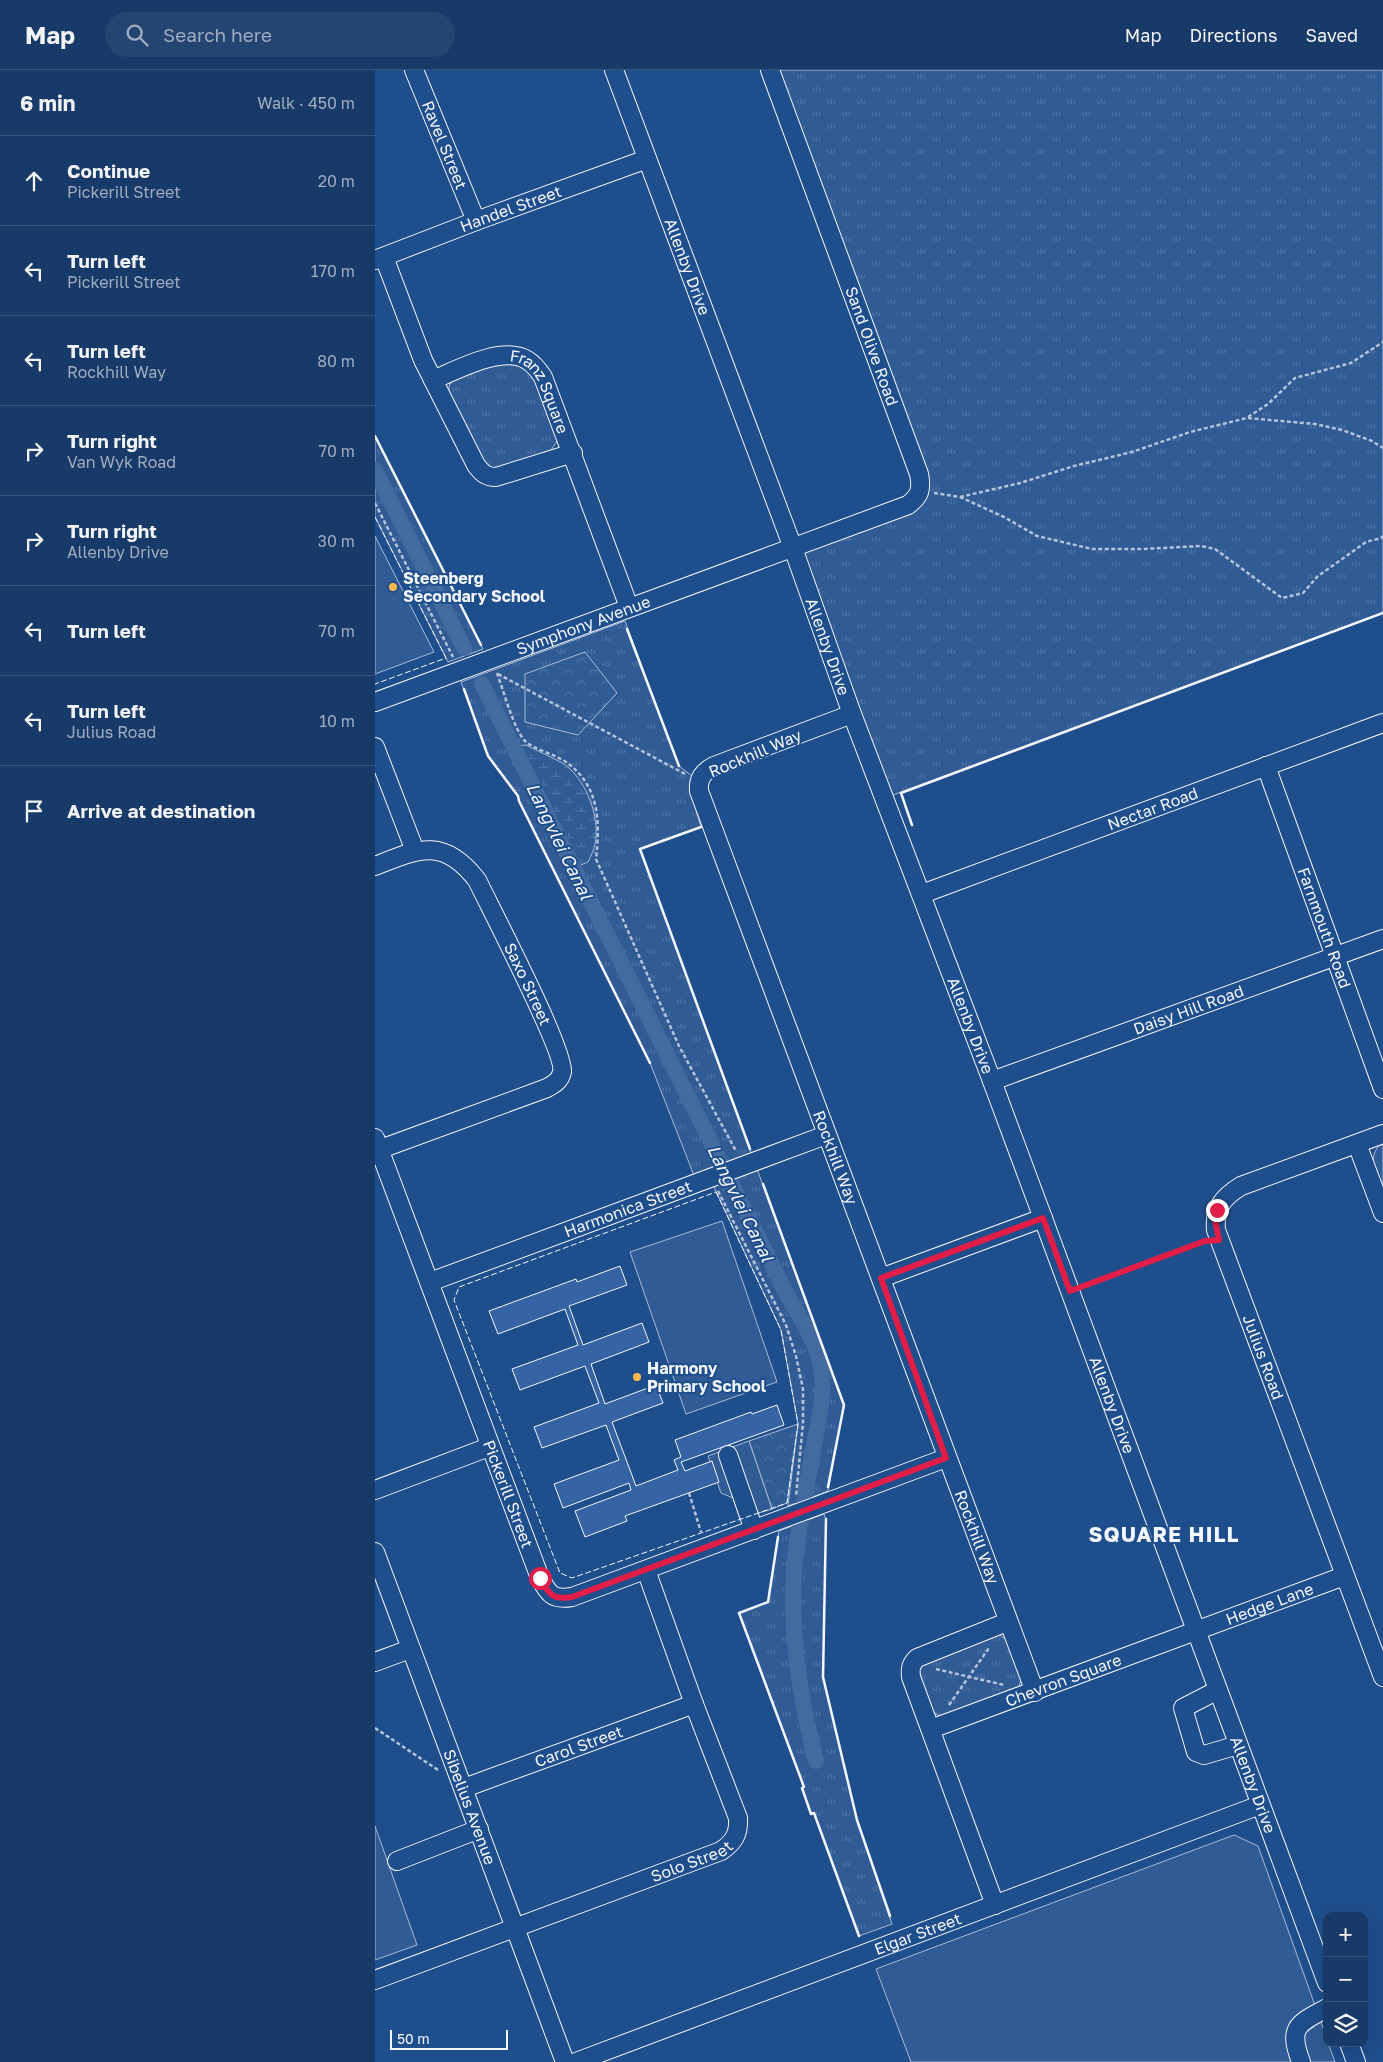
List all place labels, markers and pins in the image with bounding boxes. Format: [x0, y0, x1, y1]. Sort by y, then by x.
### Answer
place label: Steenberg Secondary School [403, 568, 546, 606]
marker: Steenberg Secondary School [387, 581, 399, 593]
place label: Harmony Primary School [647, 1358, 767, 1396]
marker: Harmony Primary School [631, 1371, 643, 1383]

